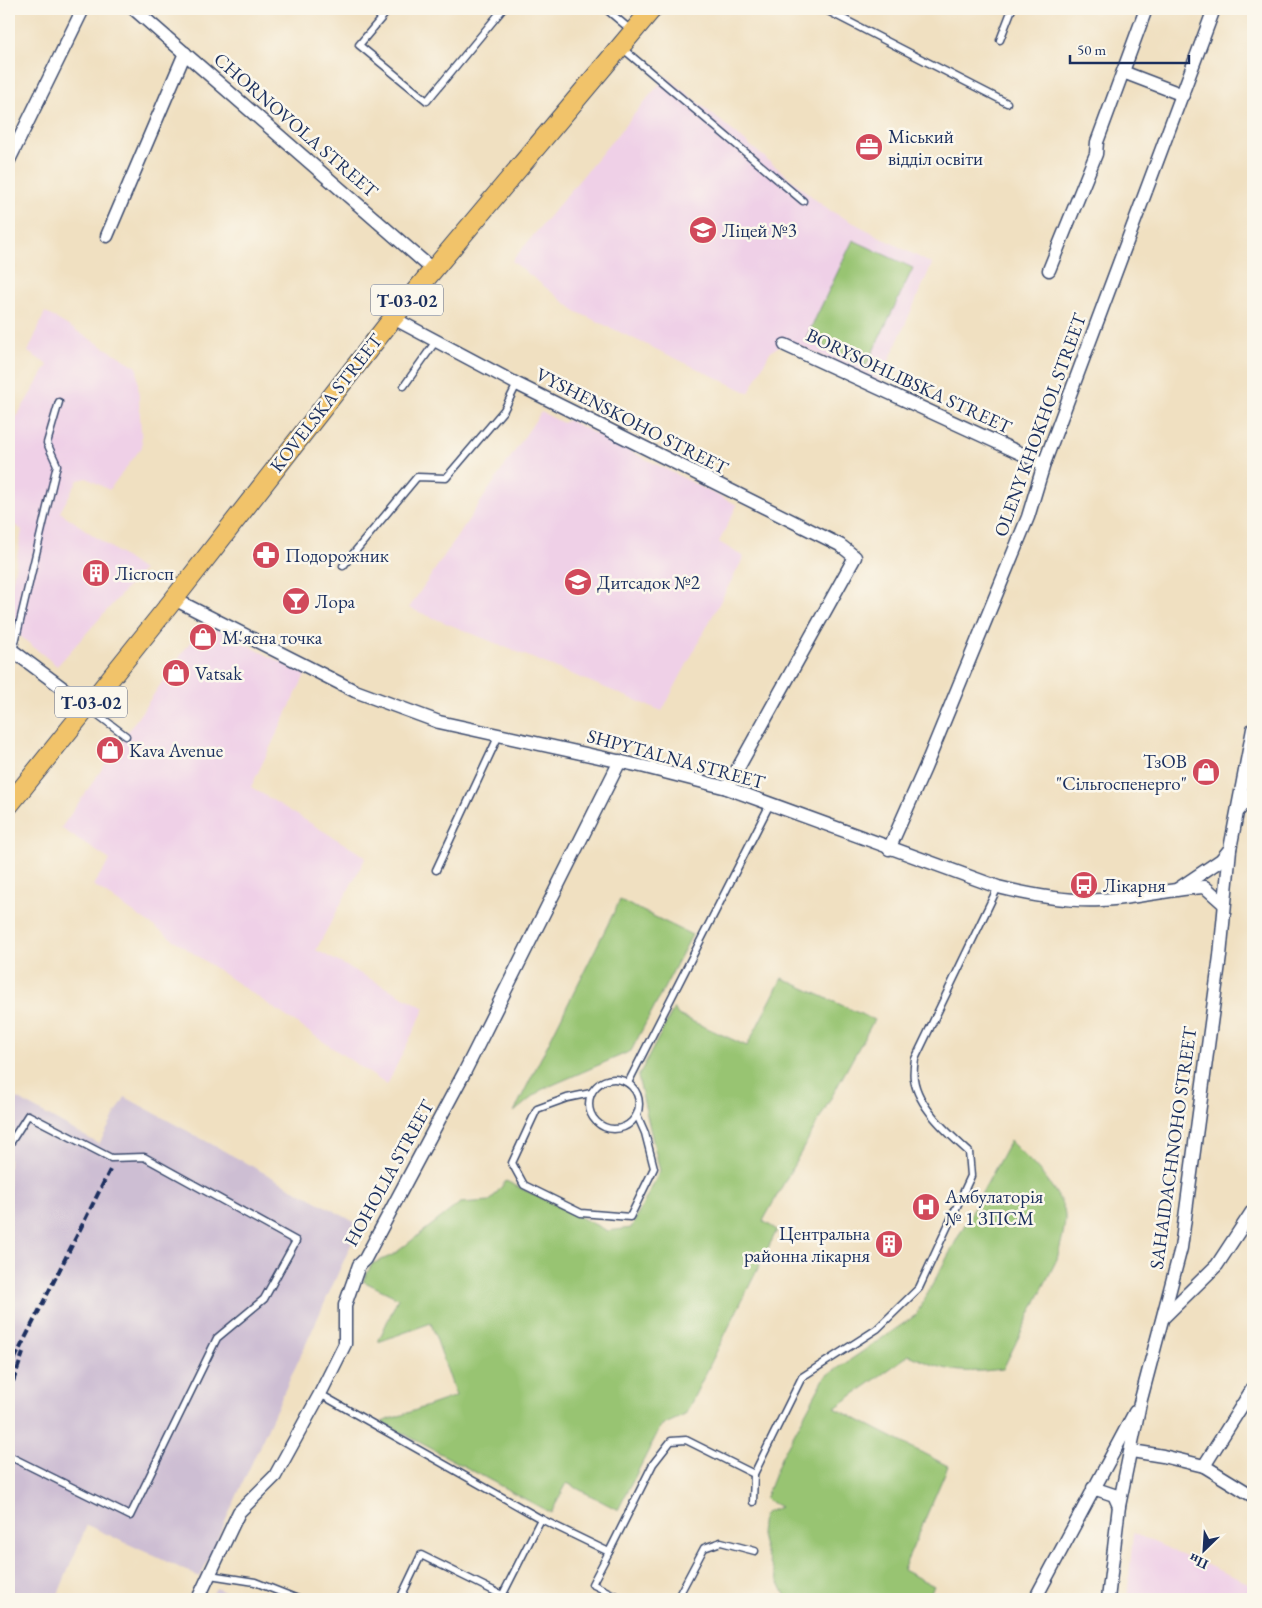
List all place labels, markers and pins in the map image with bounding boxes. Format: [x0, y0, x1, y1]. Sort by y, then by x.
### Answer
place label: Міський відділ освіти [888, 124, 983, 171]
office icon: Міський відділ освіти [854, 132, 884, 162]
school or university icon: Ліцей №3 [688, 215, 718, 245]
place label: Ліцей №3 [722, 218, 797, 243]
pharmacy icon: Подорожник [251, 540, 281, 570]
place label: Подорожник [285, 543, 389, 568]
building icon: Лісгосп [81, 558, 111, 588]
place label: Лісгосп [115, 561, 174, 586]
school or university icon: Дитсадок №2 [563, 567, 593, 597]
place label: Дитсадок №2 [597, 570, 700, 595]
bar icon: Лора [281, 586, 311, 616]
place label: Лора [315, 589, 355, 614]
shop icon: М'ясна точка [188, 622, 218, 652]
place label: М'ясна точка [222, 625, 323, 650]
shop icon: Vatsak [161, 658, 191, 688]
place label: Vatsak [195, 661, 243, 686]
shop icon: Kava Avenue [95, 735, 125, 765]
place label: Kava Avenue [129, 738, 223, 763]
place label: ТзОВ "Сільгоспенерго" [1056, 749, 1187, 796]
shop icon: ТзОВ "Сільгоспенерго" [1191, 757, 1221, 787]
bus stop icon: Лікарня [1069, 870, 1099, 900]
place label: Лікарня [1103, 873, 1166, 898]
place label: Амбулаторія № 1 ЗПСМ [944, 1184, 1044, 1231]
hospital icon: Амбулаторія № 1 ЗПСМ [911, 1192, 941, 1222]
place label: Центральна районна лікарня [744, 1221, 871, 1268]
building icon: Центральна районна лікарня [874, 1229, 904, 1259]

